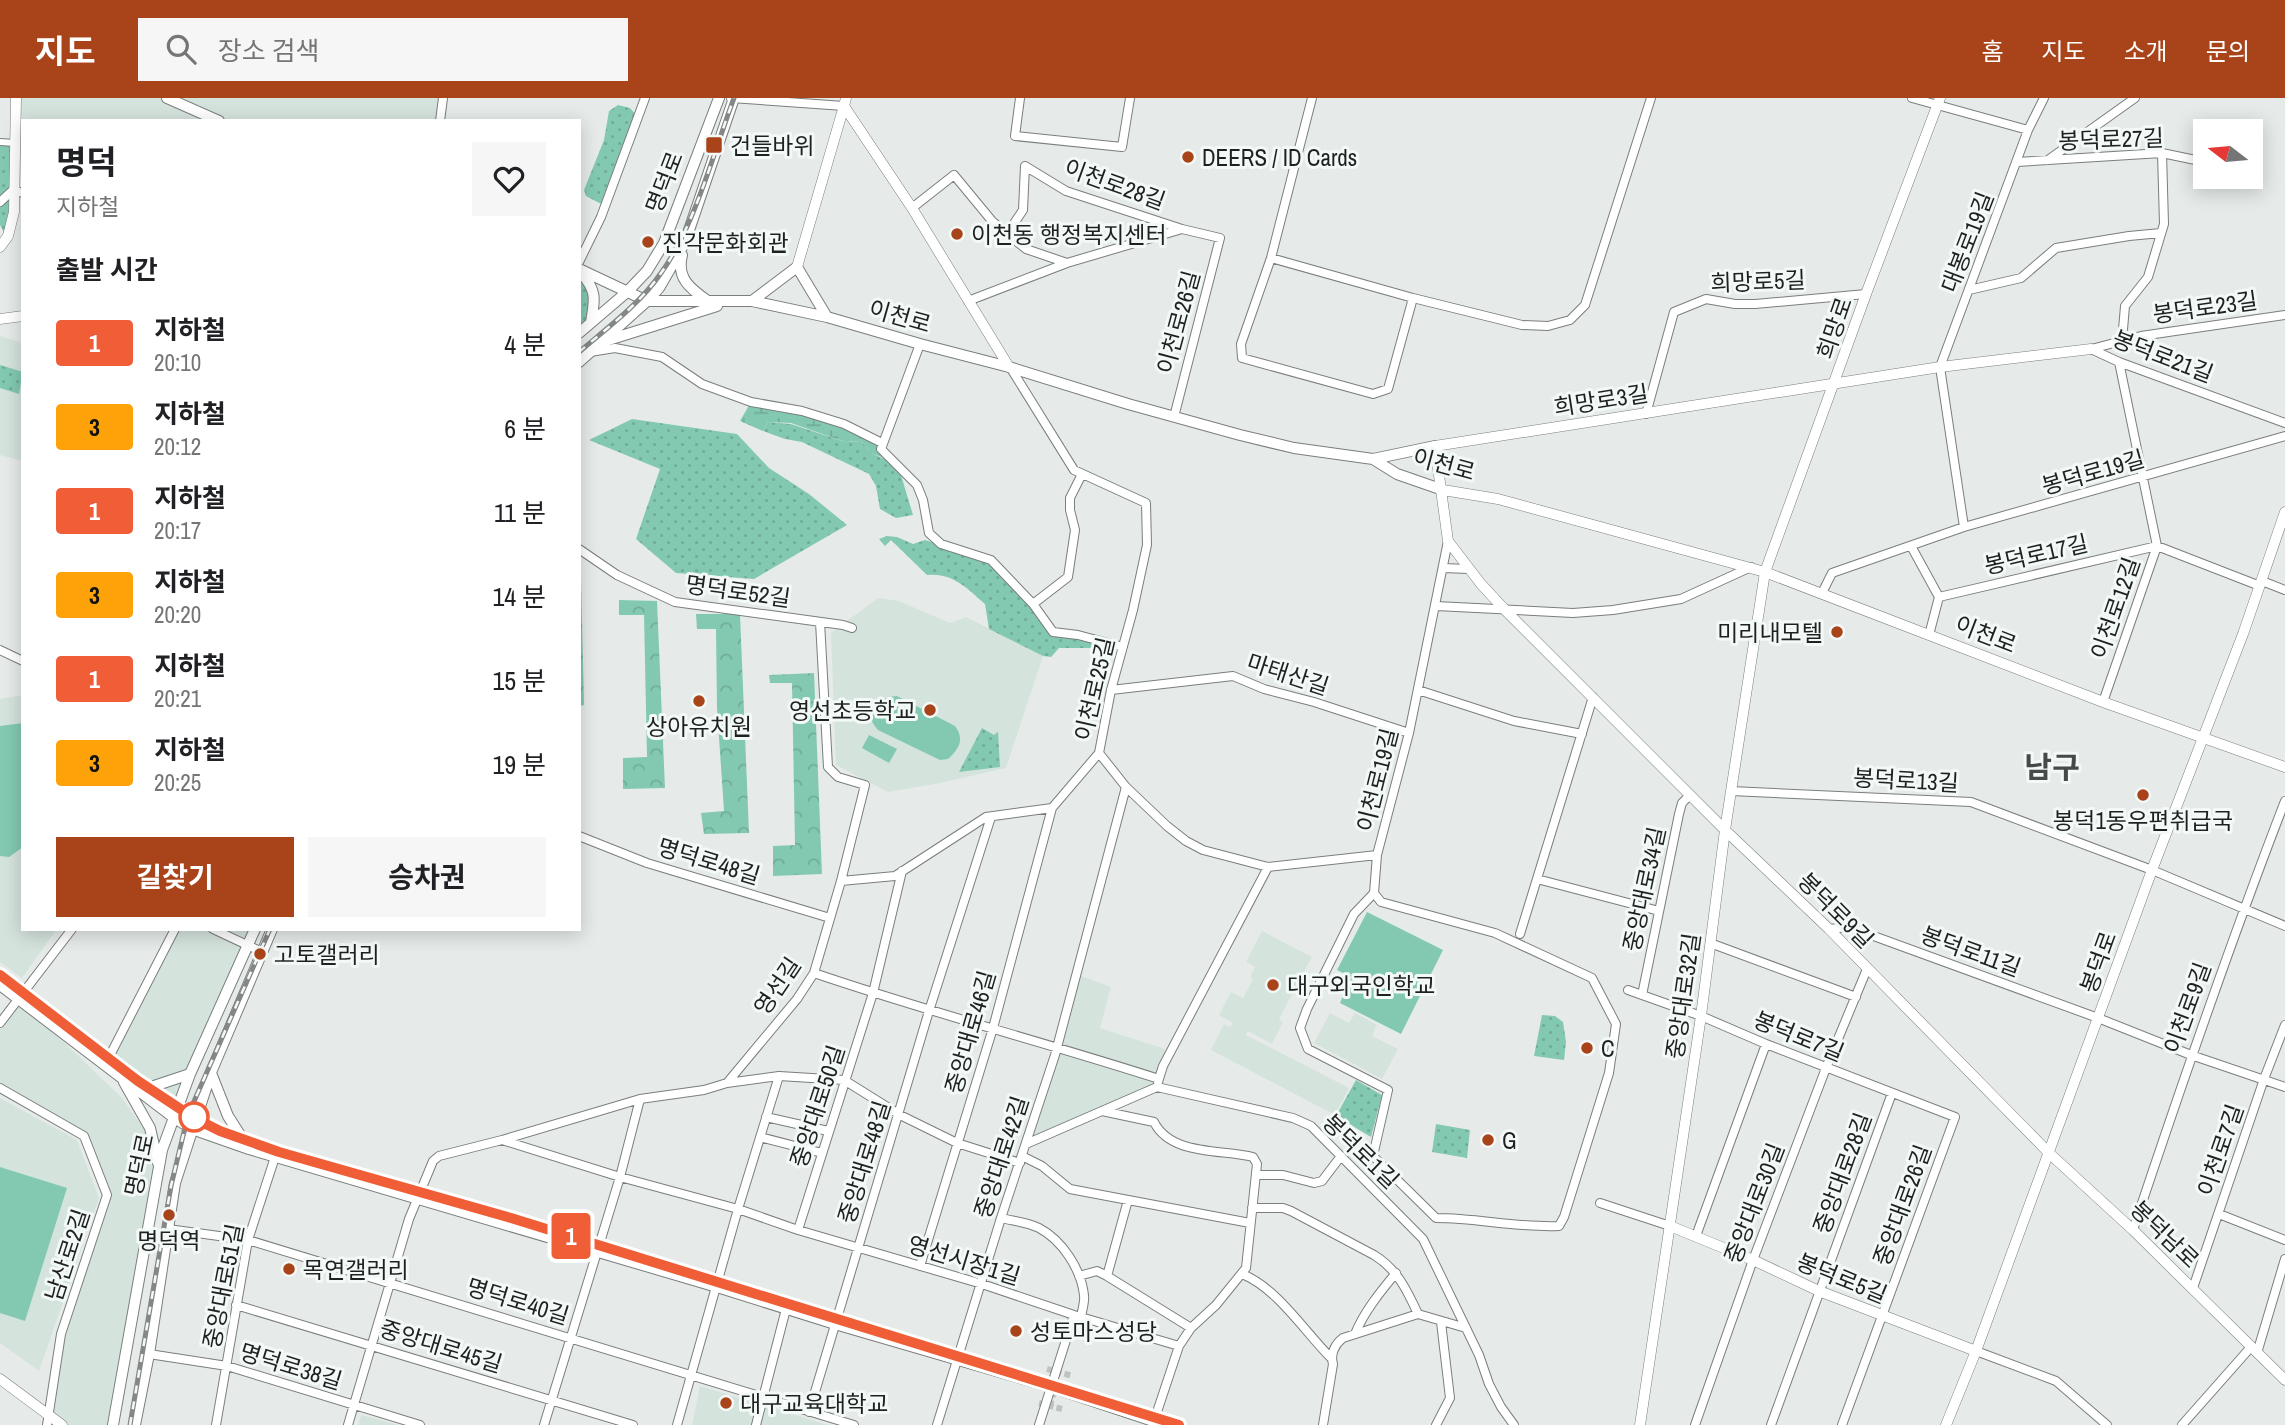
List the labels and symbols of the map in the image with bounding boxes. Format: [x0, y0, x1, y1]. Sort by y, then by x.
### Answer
north arrow [2193, 119, 2263, 189]
street label: 봉덕로27길 [2058, 122, 2164, 156]
place label: 건들바위 [730, 130, 815, 161]
marker: 건들바위 [704, 135, 724, 155]
place label: DEERS / ID Cards [1202, 142, 1357, 173]
street label: 명덕로 [638, 147, 690, 217]
marker: DEERS / ID Cards [1180, 149, 1196, 165]
street label: 이천로28길 [1060, 151, 1170, 217]
street label: 대봉로19길 [1934, 187, 2000, 297]
place label: 이천동 행정복지센터 [971, 219, 1167, 250]
marker: 이천동 행정복지센터 [949, 226, 965, 242]
place label: 진각문화회관 [662, 227, 789, 258]
marker: 진각문화회관 [640, 234, 656, 250]
street label: 희망로5길 [1710, 264, 1806, 298]
street label: 이천로26길 [1149, 267, 1207, 377]
street label: 봉덕로23길 [2151, 284, 2259, 330]
street label: 이천로 [865, 292, 935, 340]
street label: 희망로 [1809, 293, 1859, 363]
street label: 봉덕로21길 [2108, 323, 2218, 389]
street label: 희망로3길 [1552, 377, 1650, 423]
street label: 이천로 [1409, 441, 1479, 487]
street label: 봉덕로19길 [2038, 443, 2148, 501]
street label: 봉덕로17길 [1981, 527, 2091, 581]
street label: 이천로12길 [2083, 553, 2147, 663]
street label: 명덕로52길 [684, 568, 792, 614]
street label: 이천로 [1951, 608, 2021, 660]
place label: 미리내모텔 [1717, 617, 1823, 648]
marker: 미리내모텔 [1829, 624, 1845, 640]
street label: 이천로25길 [1067, 634, 1121, 744]
street label: 마태산길 [1243, 646, 1333, 702]
marker: 상아유치원 [691, 693, 707, 709]
place label: 영선초등학교 [789, 695, 916, 726]
marker: 영선초등학교 [922, 702, 938, 718]
place label: 상아유치원 [646, 711, 752, 742]
street label: 이천로19길 [1349, 725, 1405, 835]
district label: 남구 [2024, 747, 2080, 787]
street label: 봉덕로13길 [1852, 762, 1960, 798]
marker: 봉덕1동우편취급국 [2135, 787, 2151, 803]
place label: 봉덕1동우편취급국 [2053, 805, 2233, 836]
street label: 중앙대로34길 [1616, 824, 1672, 954]
street label: 명덕로48길 [654, 831, 764, 891]
street label: 봉덕로9길 [1791, 865, 1881, 955]
street label: 봉덕로11길 [1917, 919, 2025, 983]
street label: 봉덕로 [2073, 927, 2123, 997]
street label: 중앙대로32길 [1659, 931, 1707, 1061]
place label: 고토갤러리 [274, 939, 380, 970]
marker: 고토갤러리 [252, 946, 268, 962]
street label: 영선길 [746, 951, 808, 1021]
street label: 이천로9길 [2156, 958, 2218, 1058]
street label: 중앙대로46길 [938, 967, 1002, 1097]
place label: 대구외국인학교 [1287, 970, 1435, 1001]
marker: 대구외국인학교 [1265, 977, 1281, 993]
street label: 봉덕로7길 [1749, 1004, 1849, 1068]
place label: C [1601, 1033, 1615, 1064]
marker: C [1579, 1040, 1595, 1056]
street label: 중앙대로50길 [783, 1041, 851, 1171]
street label: 중앙대로42길 [967, 1092, 1035, 1222]
street label: 중앙대로48길 [831, 1097, 897, 1227]
street label: 이천로7길 [2190, 1100, 2250, 1200]
unlabelled marker [179, 1102, 209, 1132]
street label: 봉덕로1길 [1316, 1107, 1406, 1195]
street label: 중앙대로28길 [1806, 1108, 1878, 1238]
place label: G [1502, 1125, 1517, 1156]
street label: 명덕로 [117, 1131, 161, 1199]
marker: G [1480, 1132, 1496, 1148]
street label: 중앙대로30길 [1717, 1138, 1791, 1268]
street label: 중앙대로26길 [1866, 1140, 1938, 1270]
street label: 봉덕남로 [2124, 1193, 2206, 1275]
street label: 남산로2길 [38, 1205, 96, 1305]
marker: 명덕역 [161, 1207, 177, 1223]
line badge: 1 [548, 1213, 594, 1259]
street label: 중앙대로51길 [196, 1221, 250, 1351]
place label: 명덕역 [137, 1225, 201, 1256]
street label: 영선시장1길 [904, 1228, 1024, 1292]
street label: 봉덕로5길 [1792, 1246, 1892, 1310]
place label: 목연갤러리 [303, 1254, 409, 1285]
marker: 목연갤러리 [281, 1261, 297, 1277]
street label: 명덕로40길 [463, 1271, 573, 1331]
street label: 중앙대로45길 [376, 1313, 506, 1379]
place label: 성토마스성당 [1030, 1316, 1157, 1347]
marker: 성토마스성당 [1008, 1323, 1024, 1339]
street label: 명덕로38길 [236, 1336, 346, 1396]
place label: 대구교육대학교 [740, 1388, 888, 1419]
marker: 대구교육대학교 [718, 1395, 734, 1411]

